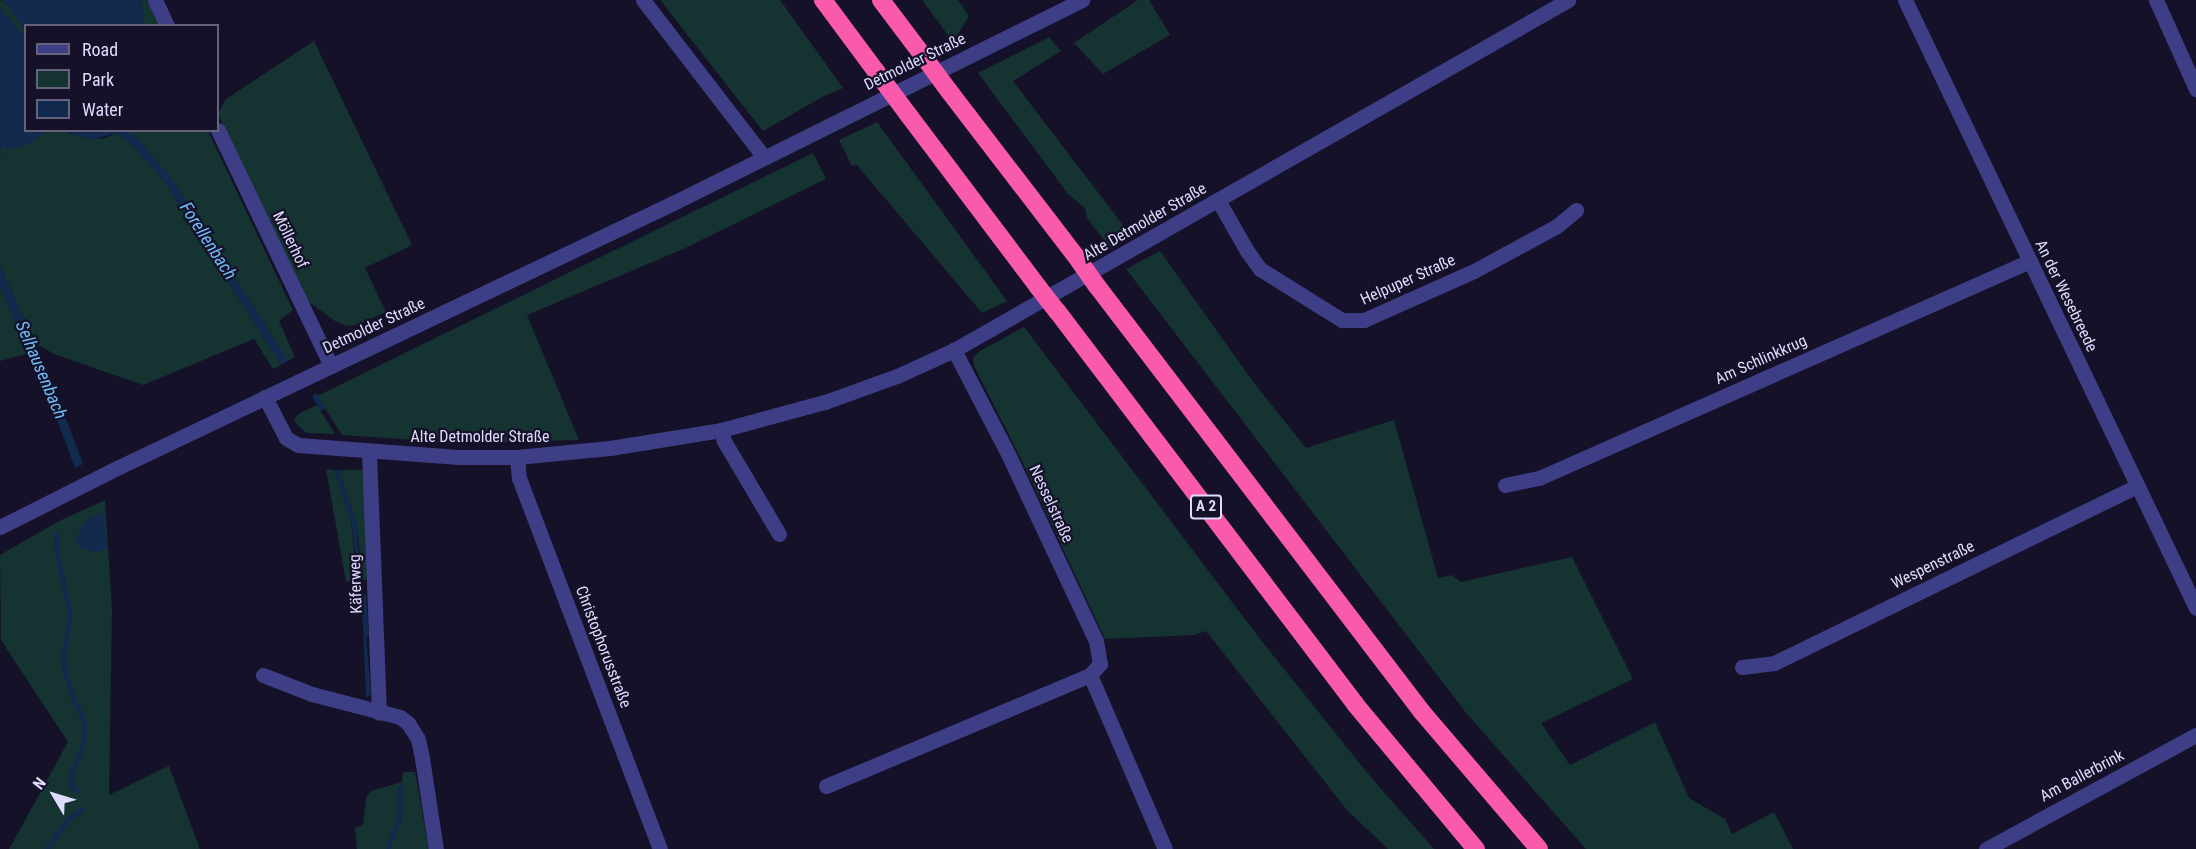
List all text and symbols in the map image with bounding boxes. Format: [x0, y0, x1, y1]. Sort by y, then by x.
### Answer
legend [24, 24, 219, 132]
street label: Detmolder Straße [861, 29, 969, 95]
text: Road [82, 39, 118, 60]
text: Park [82, 69, 114, 90]
text: Water [82, 99, 123, 120]
street label: Alte Detmolder Straße [1080, 179, 1210, 265]
water label: Forellenbach [175, 198, 241, 284]
street label: Möllerhof [268, 209, 312, 271]
street label: An der Wesebreede [2031, 237, 2101, 355]
street label: Helpuper Straße [1358, 251, 1458, 309]
street label: Detmolder Straße [320, 294, 428, 358]
water label: Selhausenbach [11, 318, 71, 422]
street label: Am Schlinkkrug [1712, 331, 1810, 389]
street label: Alte Detmolder Straße [410, 427, 550, 447]
street label: Nesselstraße [1025, 462, 1077, 546]
road number: A 2 [1190, 495, 1222, 519]
street label: Wespenstraße [1888, 537, 1978, 593]
street label: Käferweg [345, 554, 367, 614]
street label: Christophorusstraße [571, 583, 635, 711]
street label: Am Ballerbrink [2037, 746, 2127, 806]
north arrow [24, 765, 84, 825]
text: N [29, 774, 50, 793]

